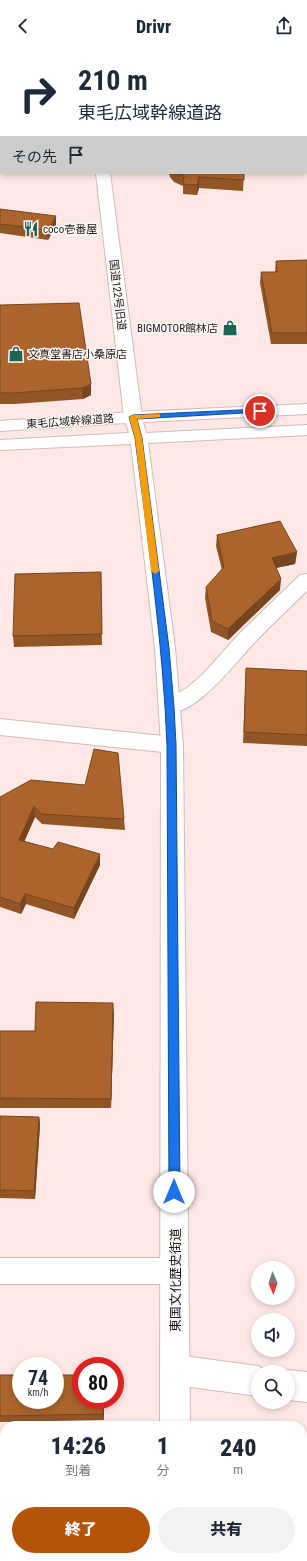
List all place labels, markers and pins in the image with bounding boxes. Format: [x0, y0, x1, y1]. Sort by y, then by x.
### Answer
restaurant icon: coco壱番屋 [22, 220, 40, 238]
place label: coco壱番屋 [43, 223, 97, 236]
shop icon: BIGMOTOR館林店 [221, 319, 239, 337]
place label: BIGMOTOR館林店 [137, 322, 218, 335]
shop icon: 文真堂書店小桑原店 [7, 345, 25, 363]
place label: 文真堂書店小桑原店 [28, 348, 127, 361]
pin [243, 394, 277, 428]

